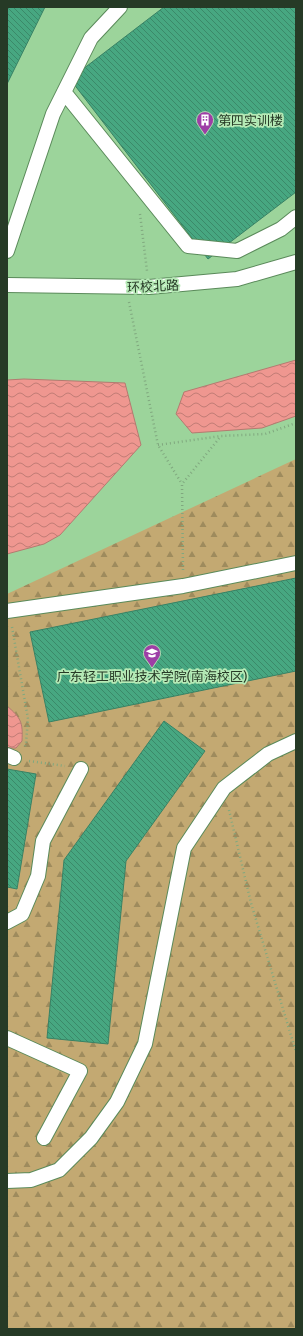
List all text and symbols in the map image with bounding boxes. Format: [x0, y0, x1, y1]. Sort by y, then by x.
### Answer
building icon: 第四实训楼 [195, 110, 215, 135]
place label: 第四实训楼 [218, 113, 283, 128]
street label: 环校北路 [127, 278, 179, 295]
school or university icon: 广东轻工职业技术学院(南海校区) [142, 643, 162, 668]
place label: 广东轻工职业技术学院(南海校区) [57, 669, 247, 684]

